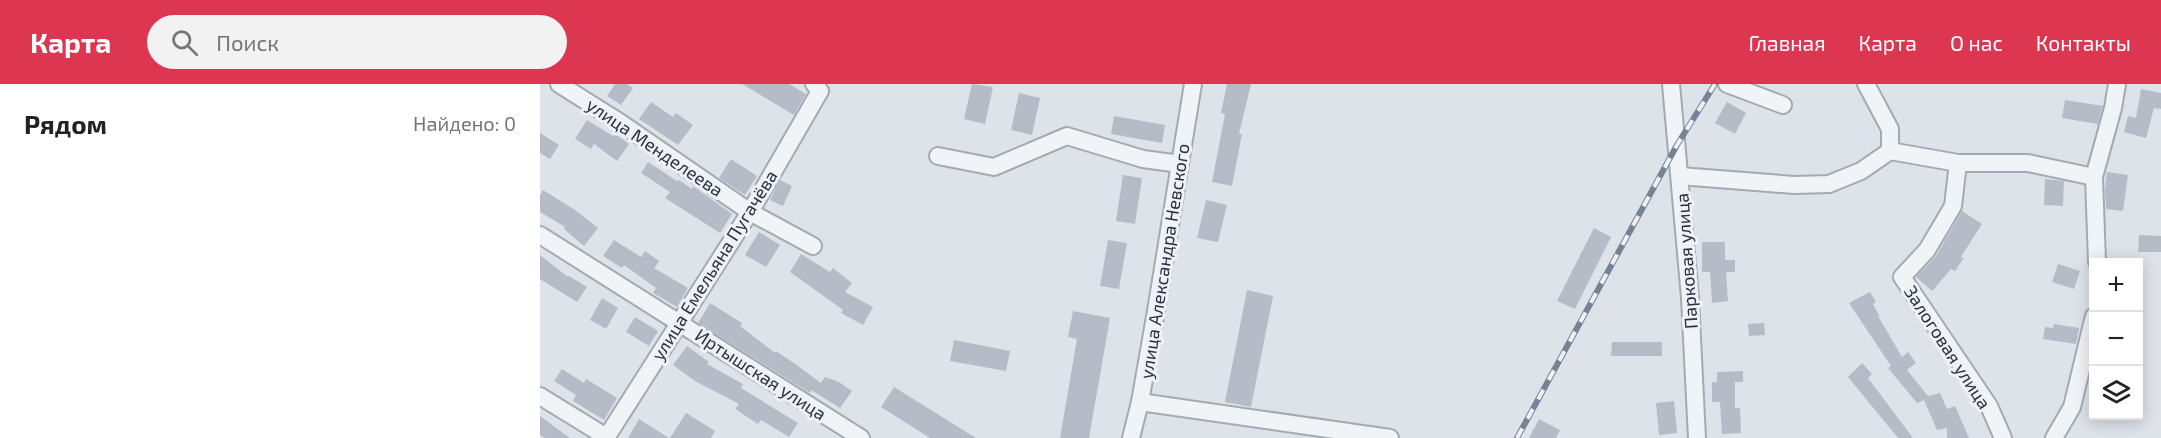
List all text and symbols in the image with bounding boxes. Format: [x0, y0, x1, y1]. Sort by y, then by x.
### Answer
search box [147, 15, 567, 69]
text: Карта [30, 25, 111, 59]
icon: search [168, 26, 201, 59]
text: Поиск [216, 29, 279, 55]
text: Главная [1749, 30, 1826, 55]
text: Карта [1859, 30, 1917, 55]
text: О нас [1950, 30, 2003, 55]
text: Контакты [2036, 30, 2131, 55]
street label: улица Менделеева [583, 93, 727, 201]
text: Рядом [24, 108, 107, 139]
text: Найдено: 0 [413, 111, 516, 135]
street label: улица Александра Невского [1135, 142, 1193, 380]
street label: улица Емельяна Пугачёва [646, 166, 782, 364]
street label: Парковая улица [1670, 192, 1702, 330]
map controls [2089, 258, 2143, 420]
button: + [2089, 258, 2143, 312]
street label: Залоговая улица [1900, 281, 1996, 413]
button: − [2089, 312, 2143, 366]
street label: Иртышская улица [691, 323, 831, 425]
button: layers [2089, 366, 2143, 420]

